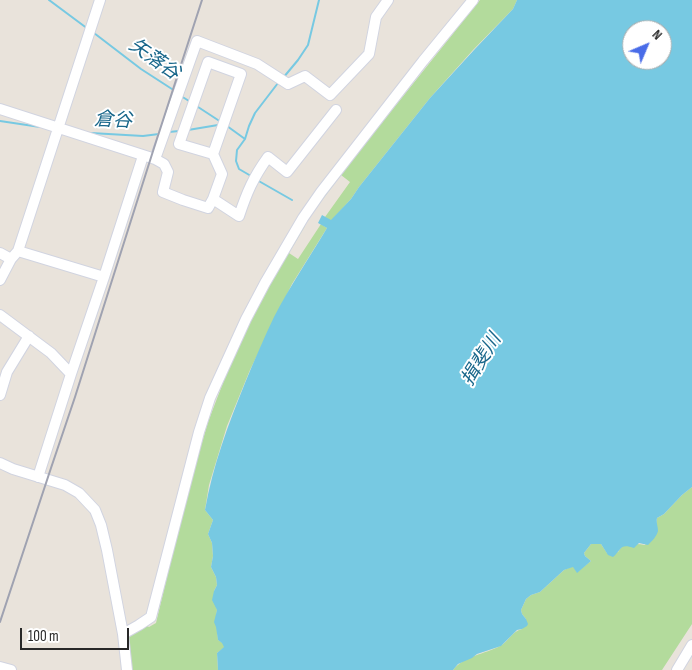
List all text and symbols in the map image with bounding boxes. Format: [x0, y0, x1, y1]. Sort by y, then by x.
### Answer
north arrow [622, 20, 672, 70]
text: N [649, 26, 666, 43]
water label: 矢落谷 [124, 34, 184, 86]
water label: 倉谷 [93, 109, 133, 133]
water label: 揖斐川 [457, 330, 507, 390]
scale bar [22, 618, 131, 650]
text: 100 m [28, 627, 59, 646]

